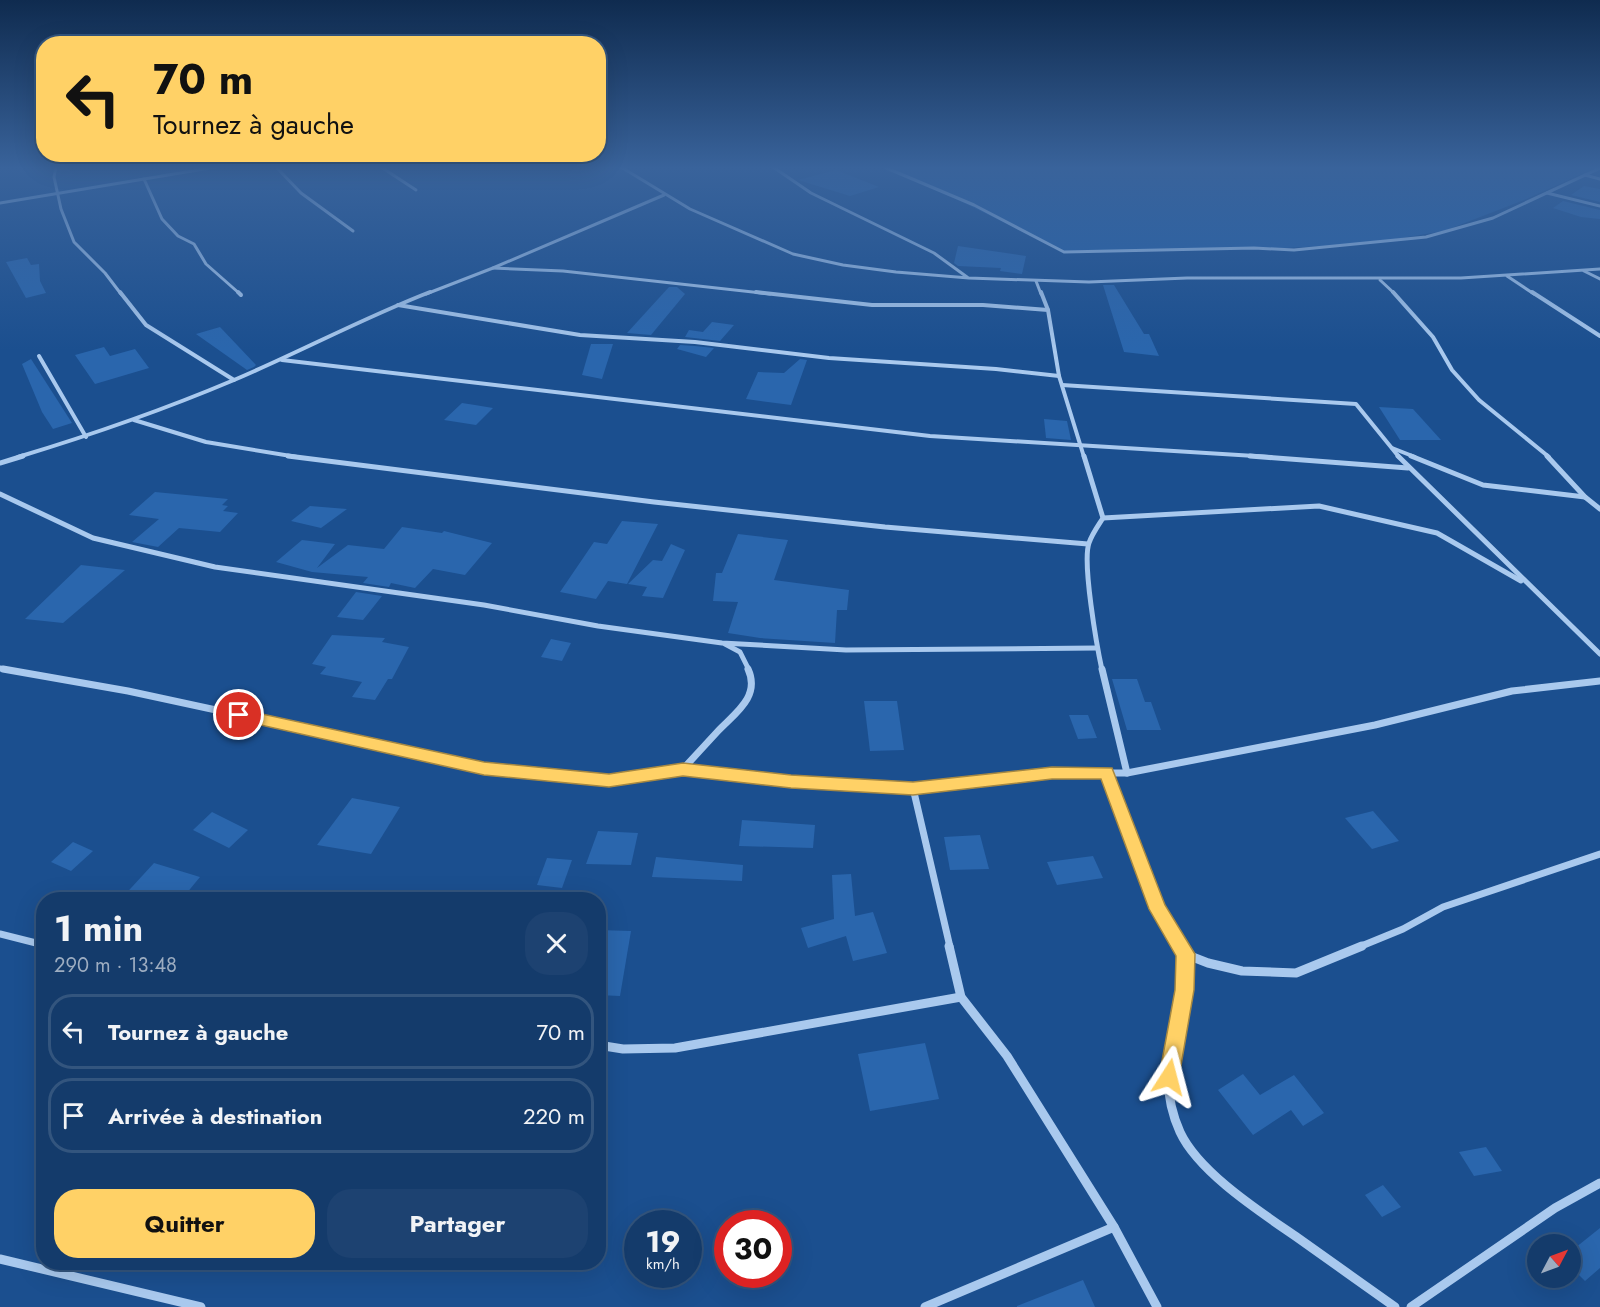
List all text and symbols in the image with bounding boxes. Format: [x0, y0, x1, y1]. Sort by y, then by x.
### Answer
text: 70 m [153, 49, 253, 110]
icon: left [54, 60, 132, 138]
text: Tournez à gauche [153, 105, 354, 144]
pin [213, 689, 264, 740]
icon: arrive [222, 698, 255, 731]
text: 1 min [54, 902, 143, 954]
button: close [525, 912, 588, 975]
text: 290 m · 13:48 [54, 951, 177, 980]
icon: left [57, 1015, 90, 1048]
text: Tournez à gauche [108, 1016, 288, 1048]
text: 70 m [536, 1016, 585, 1048]
position arrow [1137, 1045, 1201, 1109]
icon: arrive [57, 1099, 90, 1132]
text: Arrivée à destination [108, 1100, 322, 1132]
text: 220 m [523, 1100, 585, 1132]
button: Quitter [54, 1189, 315, 1258]
button: Partager [327, 1189, 588, 1258]
speed limit sign: 30 [714, 1210, 792, 1288]
text: 19 [645, 1220, 681, 1263]
north arrow [1527, 1234, 1581, 1288]
map controls [1527, 1234, 1581, 1288]
text: km/h [646, 1253, 680, 1275]

